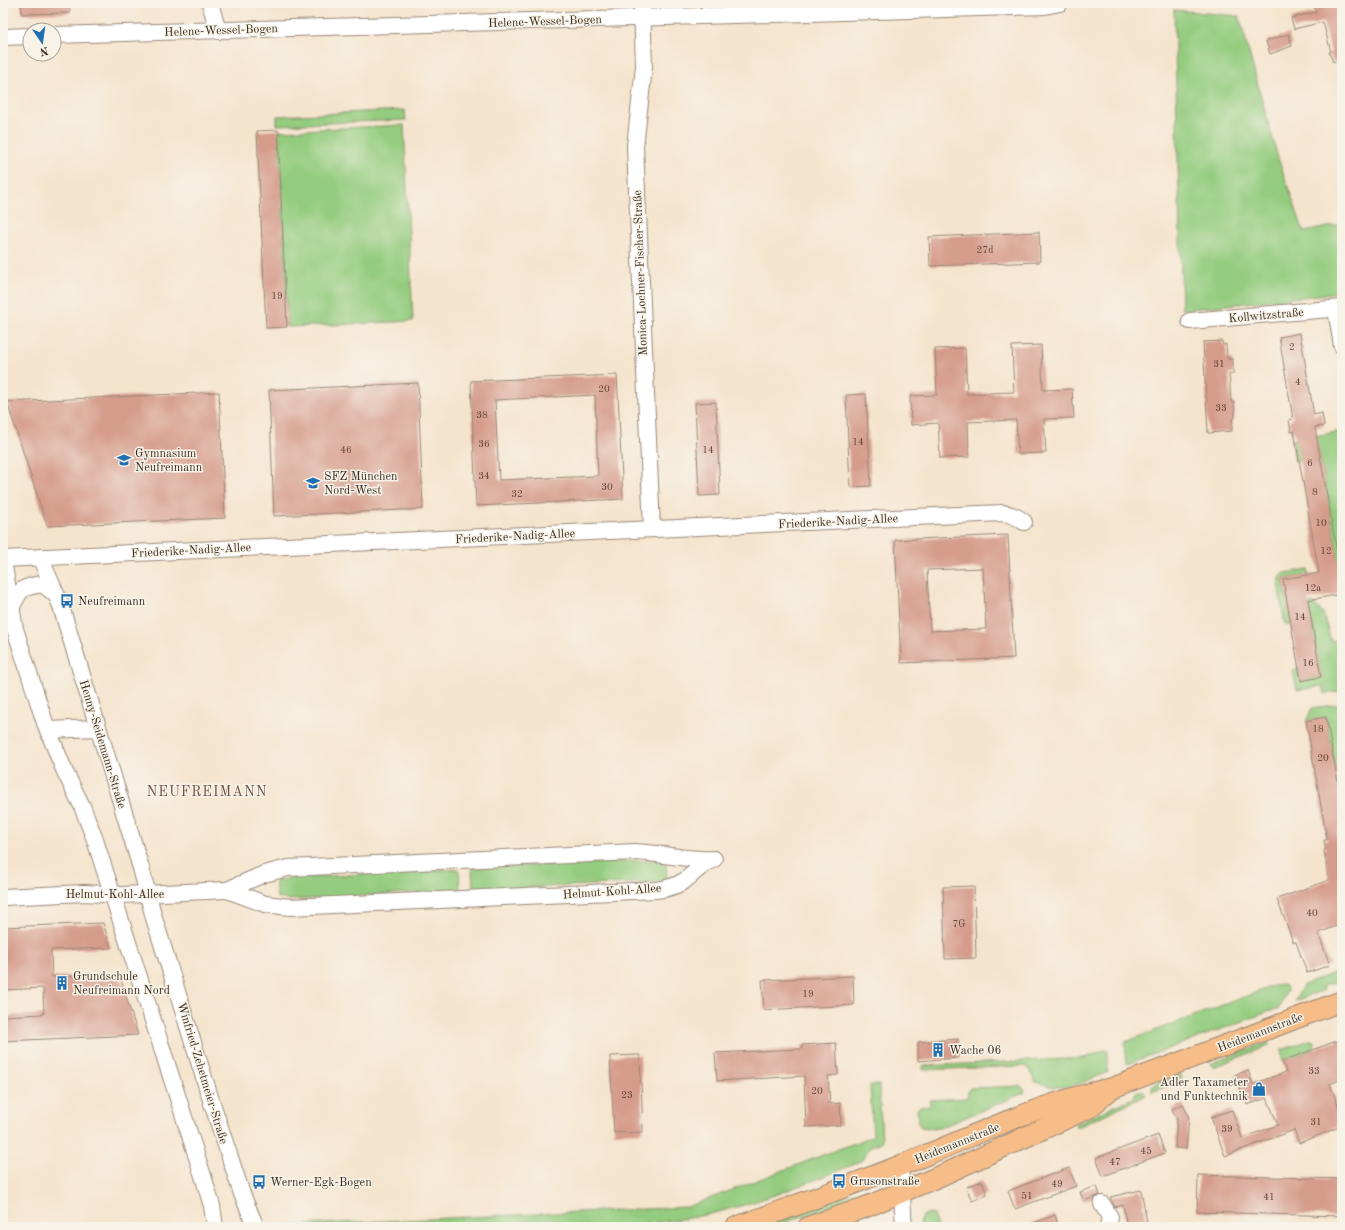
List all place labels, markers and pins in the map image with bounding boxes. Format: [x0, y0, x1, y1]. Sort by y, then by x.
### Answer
place label: Gymnasium Neufreimann [135, 448, 203, 474]
school or university icon: Gymnasium Neufreimann [116, 452, 132, 468]
place label: SFZ München Nord-West [324, 471, 398, 497]
school or university icon: SFZ München Nord-West [305, 475, 321, 491]
bus stop icon: Neufreimann [59, 593, 75, 609]
place label: Neufreimann [78, 596, 146, 608]
place label: Grundschule Neufreimann Nord [73, 971, 170, 997]
building icon: Grundschule Neufreimann Nord [54, 975, 70, 991]
building icon: Wache 06 [930, 1042, 946, 1058]
place label: Wache 06 [949, 1045, 1001, 1057]
place label: Adler Taxameter und Funktechnik [1160, 1077, 1248, 1103]
shop icon: Adler Taxameter und Funktechnik [1251, 1081, 1267, 1097]
bus stop icon: Grusonstraße [831, 1173, 847, 1189]
bus stop icon: Werner-Egk-Bogen [251, 1174, 267, 1190]
place label: Grusonstraße [850, 1176, 920, 1188]
place label: Werner-Egk-Bogen [270, 1177, 372, 1189]

